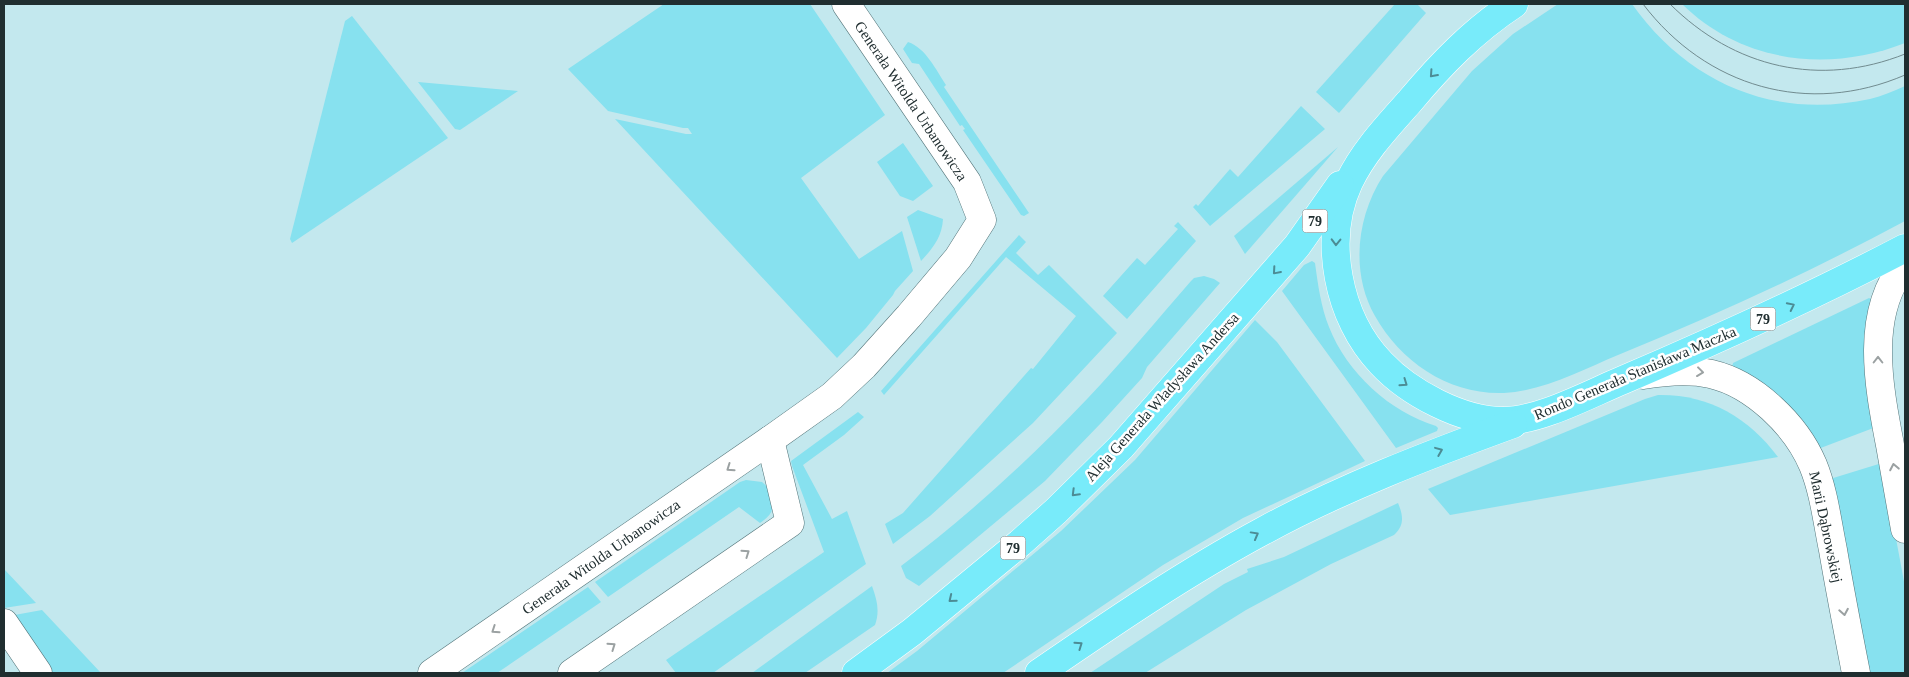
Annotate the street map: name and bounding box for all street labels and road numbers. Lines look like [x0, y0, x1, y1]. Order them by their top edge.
street label: Generała Witolda Urbanowicza [852, 18, 971, 184]
road number: 79 [1302, 210, 1328, 232]
road number: 79 [1750, 308, 1776, 330]
street label: Aleja Generała Władysława Andersa [1082, 309, 1242, 484]
street label: Rondo Generała Stanisława Maczka [1532, 323, 1739, 423]
street label: Marii Dąbrowskiej [1806, 470, 1846, 584]
street label: Generała Witolda Urbanowicza [519, 496, 683, 618]
road number: 79 [1000, 536, 1026, 560]

